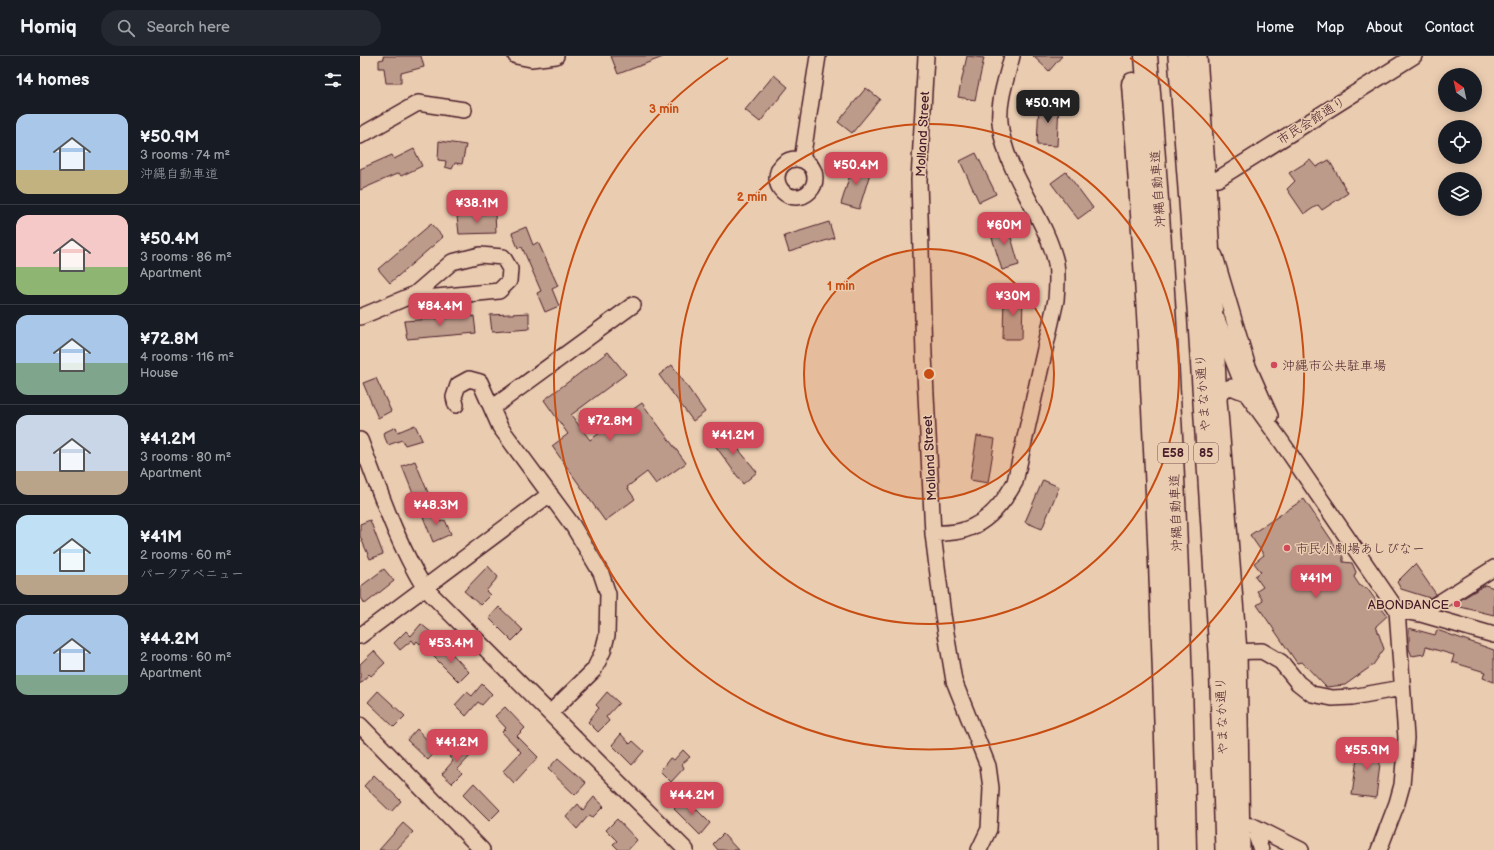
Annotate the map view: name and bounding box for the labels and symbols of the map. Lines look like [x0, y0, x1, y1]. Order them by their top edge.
north arrow [1438, 68, 1482, 112]
pin: ¥50.9M [1015, 90, 1081, 124]
street label: Molland Street [913, 91, 933, 177]
street label: 市民会館通り [1274, 93, 1349, 148]
text: 3 min [649, 102, 679, 117]
street label: 沖縄自動車道 [1147, 149, 1169, 228]
pin: ¥50.4M [823, 152, 889, 186]
pin: ¥38.1M [444, 190, 510, 224]
text: 2 min [737, 190, 767, 205]
pin: ¥60M [980, 212, 1028, 246]
text: 1 min [827, 279, 855, 294]
pin: ¥30M [989, 283, 1037, 317]
pin: ¥84.4M [407, 293, 473, 327]
street label: やまなか通り [1192, 353, 1214, 432]
place label: 沖縄市公共駐車場 [1282, 358, 1386, 374]
marker: 沖縄市公共駐車場 [1269, 360, 1279, 370]
centre of rings [922, 367, 936, 381]
pin: ¥72.8M [577, 408, 643, 442]
street label: Molland Street [920, 415, 940, 501]
pin: ¥41.2M [700, 422, 766, 456]
road number: E58 [1158, 443, 1188, 463]
road number: 85 [1194, 443, 1218, 463]
street label: 沖縄自動車道 [1167, 474, 1185, 552]
pin: ¥48.3M [403, 492, 469, 526]
place label: 市民小劇場あしびなー [1295, 541, 1425, 557]
marker: 市民小劇場あしびなー [1282, 543, 1292, 553]
pin: ¥41M [1292, 565, 1340, 599]
place label: ABONDANCE [1368, 597, 1449, 613]
marker: ABONDANCE [1452, 599, 1462, 609]
pin: ¥53.4M [418, 630, 484, 664]
street label: やまなか通り [1213, 677, 1231, 755]
pin: ¥41.2M [424, 729, 490, 763]
pin: ¥55.9M [1334, 737, 1400, 771]
pin: ¥44.2M [659, 782, 725, 816]

